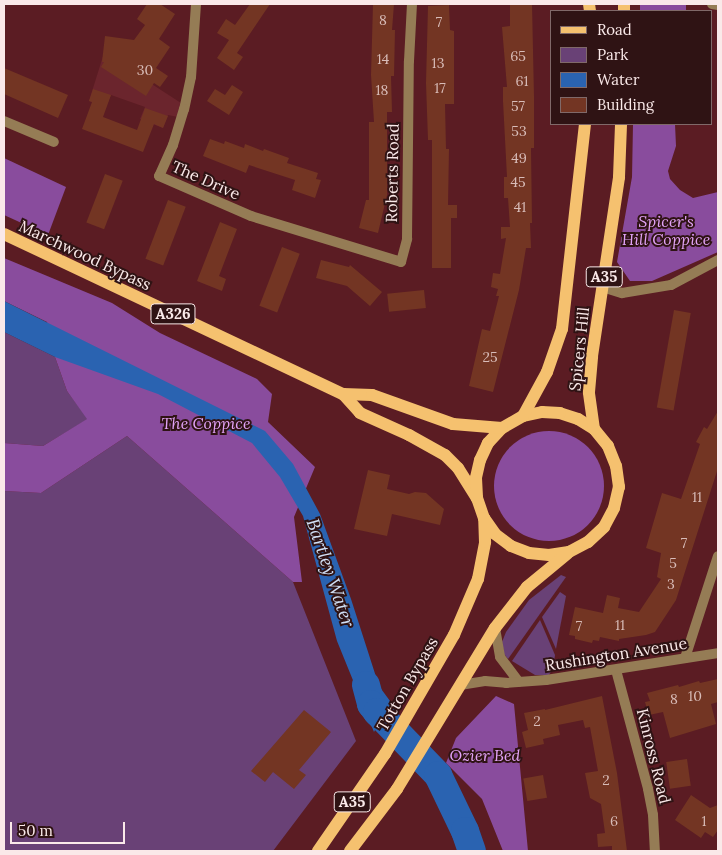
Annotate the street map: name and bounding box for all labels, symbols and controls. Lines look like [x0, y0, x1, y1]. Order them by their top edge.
legend [550, 10, 712, 125]
house number: 8 [379, 12, 387, 28]
house number: 7 [436, 14, 442, 30]
text: Road [597, 20, 632, 39]
text: Park [597, 45, 628, 64]
house number: 65 [510, 48, 526, 64]
house number: 14 [377, 51, 389, 67]
house number: 13 [432, 55, 444, 71]
house number: 30 [137, 62, 153, 78]
text: Water [597, 70, 639, 89]
house number: 61 [515, 73, 529, 89]
house number: 17 [434, 80, 446, 96]
house number: 18 [376, 82, 388, 98]
text: Building [597, 95, 654, 114]
house number: 57 [511, 98, 525, 114]
street label: Roberts Road [382, 123, 402, 223]
house number: 53 [511, 123, 527, 139]
house number: 49 [511, 150, 527, 166]
street label: The Drive [169, 156, 243, 204]
house number: 45 [510, 174, 526, 190]
house number: 41 [514, 199, 526, 215]
park label: Spicer's Hill Coppice [622, 211, 710, 249]
street label: Marchwood Bypass [16, 216, 154, 294]
road number: A35 [585, 264, 623, 290]
road number: A326 [149, 302, 197, 326]
street label: Spicers Hill [565, 306, 593, 392]
house number: 25 [482, 349, 498, 365]
park label: The Coppice [161, 413, 251, 433]
house number: 11 [692, 489, 702, 505]
water label: Bartley Water [301, 516, 359, 630]
house number: 7 [681, 535, 687, 551]
house number: 5 [669, 555, 677, 571]
house number: 3 [667, 576, 675, 592]
house number: 11 [615, 617, 625, 633]
house number: 7 [576, 618, 582, 634]
street label: Rushington Avenue [544, 633, 688, 675]
street label: Totton Bypass [372, 634, 442, 734]
house number: 10 [688, 688, 702, 704]
house number: 8 [670, 691, 678, 707]
street label: Kinross Road [633, 706, 675, 806]
house number: 2 [533, 713, 541, 729]
park label: Ozier Bed [450, 745, 520, 765]
house number: 2 [602, 772, 610, 788]
road number: A35 [333, 790, 371, 814]
scale bar [12, 812, 128, 844]
house number: 6 [610, 813, 618, 829]
house number: 1 [701, 813, 707, 829]
text: 50 m [18, 821, 53, 840]

